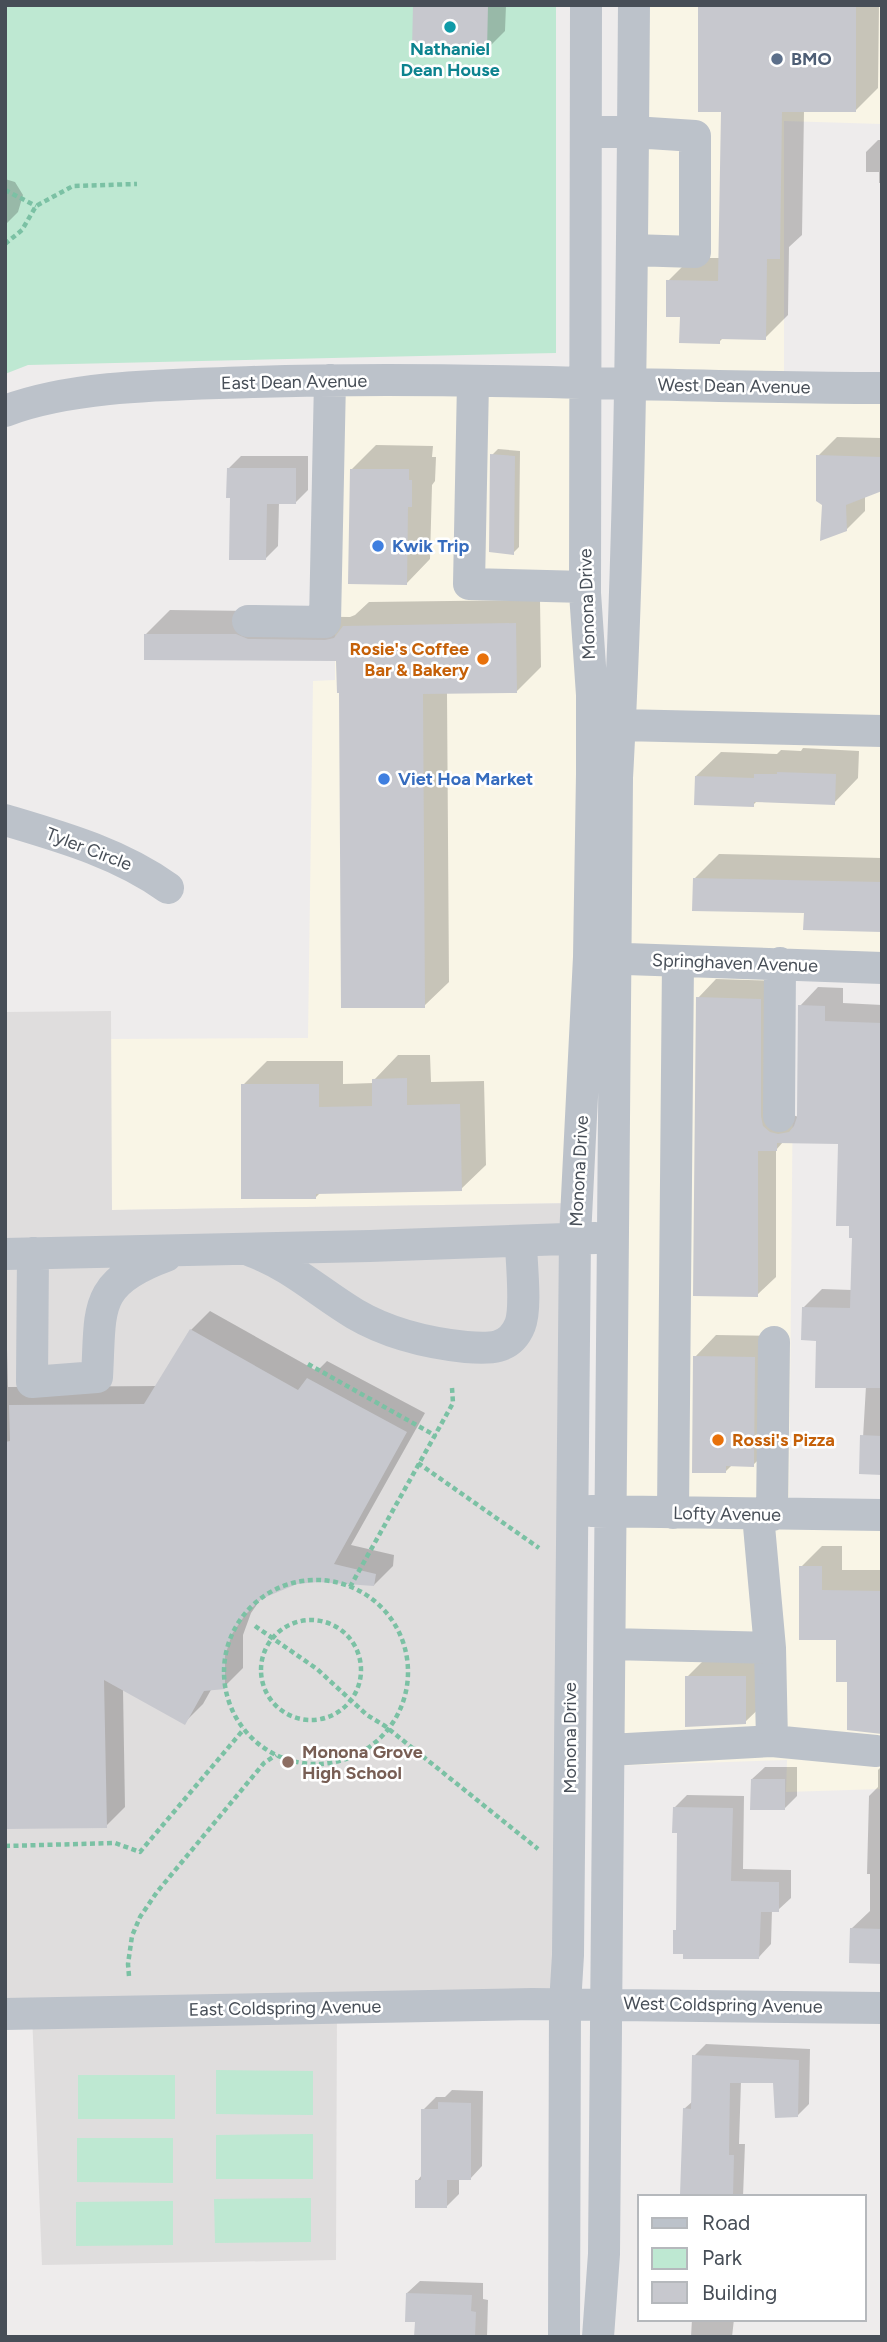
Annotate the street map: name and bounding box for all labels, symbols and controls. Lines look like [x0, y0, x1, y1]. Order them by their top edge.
marker: Nathaniel Dean House [442, 19, 458, 35]
place label: Nathaniel Dean House [400, 38, 500, 81]
place label: BMO [791, 48, 832, 70]
marker: BMO [769, 51, 785, 67]
street label: East Dean Avenue [221, 370, 367, 394]
street label: West Dean Avenue [657, 374, 811, 398]
place label: Kwik Trip [392, 535, 470, 557]
marker: Kwik Trip [370, 538, 386, 554]
street label: Monona Drive [574, 548, 600, 660]
place label: Rosie's Coffee Bar & Bakery [349, 638, 470, 681]
marker: Rosie's Coffee Bar & Bakery [475, 651, 491, 667]
place label: Viet Hoa Market [398, 768, 533, 790]
marker: Viet Hoa Market [376, 771, 392, 787]
street label: Tyler Circle [43, 823, 135, 876]
street label: Springhaven Avenue [652, 949, 818, 977]
street label: Monona Drive [565, 1115, 593, 1227]
place label: Rossi's Pizza [732, 1429, 835, 1451]
marker: Rossi's Pizza [710, 1432, 726, 1448]
street label: Lofty Avenue [673, 1502, 781, 1526]
street label: Monona Drive [559, 1682, 581, 1794]
place label: Monona Grove High School [302, 1741, 423, 1784]
marker: Monona Grove High School [280, 1754, 296, 1770]
street label: West Coldspring Avenue [623, 1992, 823, 2018]
street label: East Coldspring Avenue [189, 1995, 382, 2021]
legend [638, 2195, 866, 2321]
text: Road [702, 2210, 750, 2235]
text: Park [702, 2245, 743, 2270]
text: Building [702, 2280, 777, 2305]

